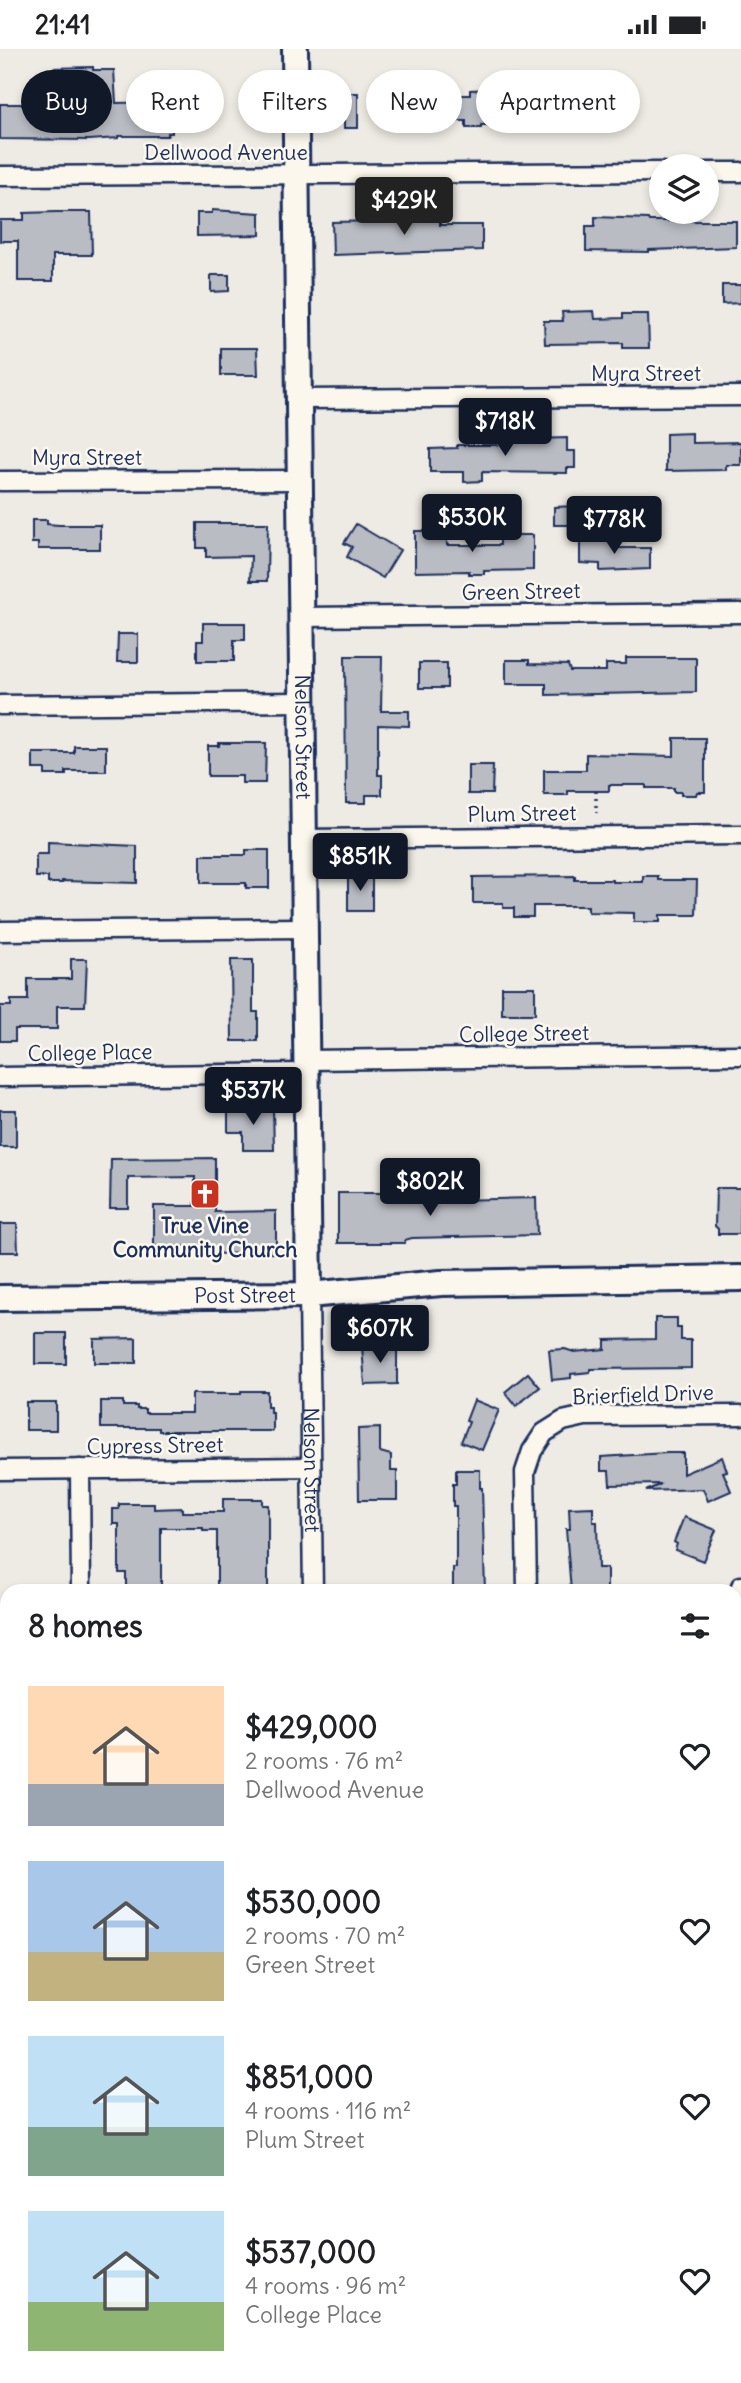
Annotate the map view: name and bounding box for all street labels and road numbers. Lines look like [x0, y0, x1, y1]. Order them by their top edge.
street label: Dellwood Avenue [144, 139, 308, 166]
street label: Myra Street [591, 360, 701, 387]
street label: Myra Street [32, 444, 142, 471]
street label: Green Street [461, 577, 581, 606]
street label: Nelson Street [289, 674, 317, 800]
street label: Plum Street [467, 799, 577, 828]
street label: College Street [459, 1019, 589, 1048]
street label: College Place [27, 1038, 153, 1067]
street label: Post Street [194, 1281, 296, 1309]
street label: Brierfield Drive [572, 1379, 714, 1410]
street label: Nelson Street [298, 1407, 326, 1533]
street label: Cypress Street [86, 1431, 224, 1460]

